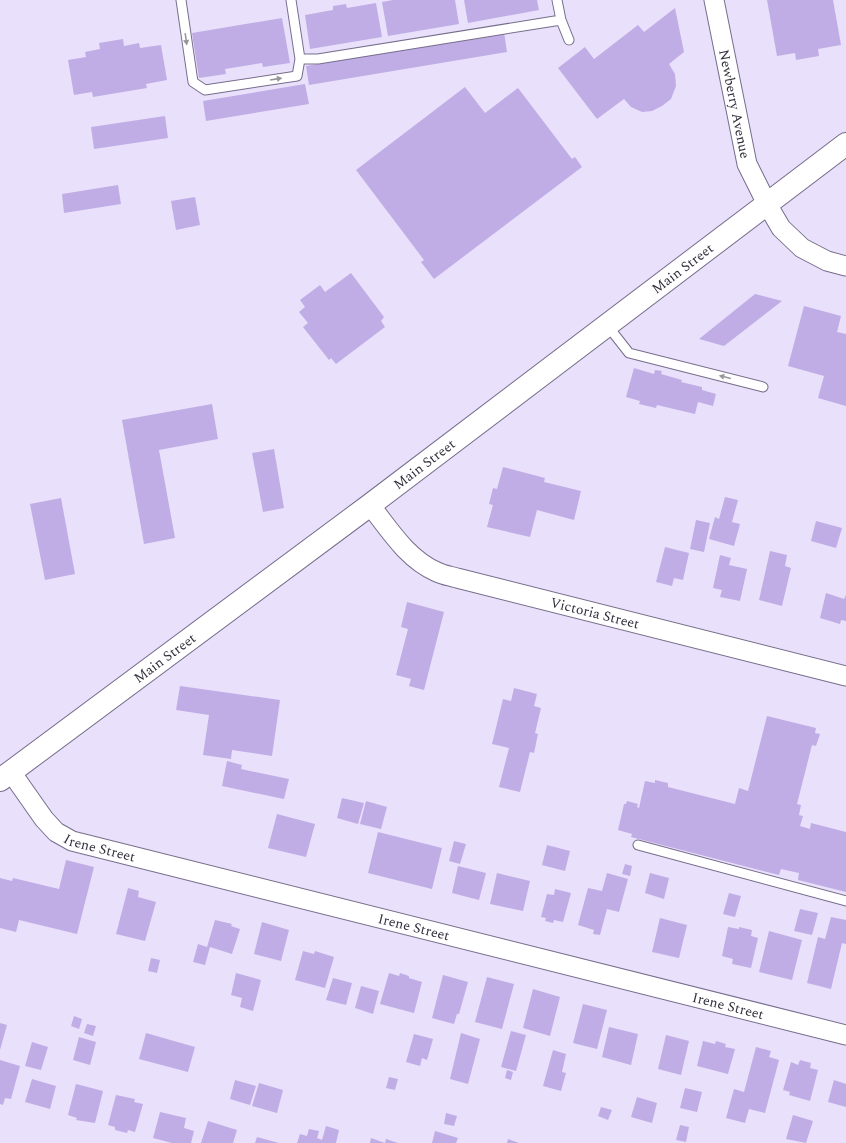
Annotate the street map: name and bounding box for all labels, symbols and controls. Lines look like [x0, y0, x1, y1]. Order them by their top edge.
one-way arrow [183, 33, 189, 45]
street label: Newberry Avenue [714, 48, 756, 161]
one-way arrow [270, 76, 282, 82]
street label: Main Street [647, 238, 718, 299]
one-way arrow [719, 374, 731, 380]
street label: Main Street [389, 433, 460, 494]
street label: Victoria Street [548, 591, 642, 634]
street label: Main Street [129, 627, 200, 688]
street label: Irene Street [60, 828, 138, 867]
street label: Irene Street [376, 908, 452, 946]
street label: Irene Street [690, 986, 766, 1025]

